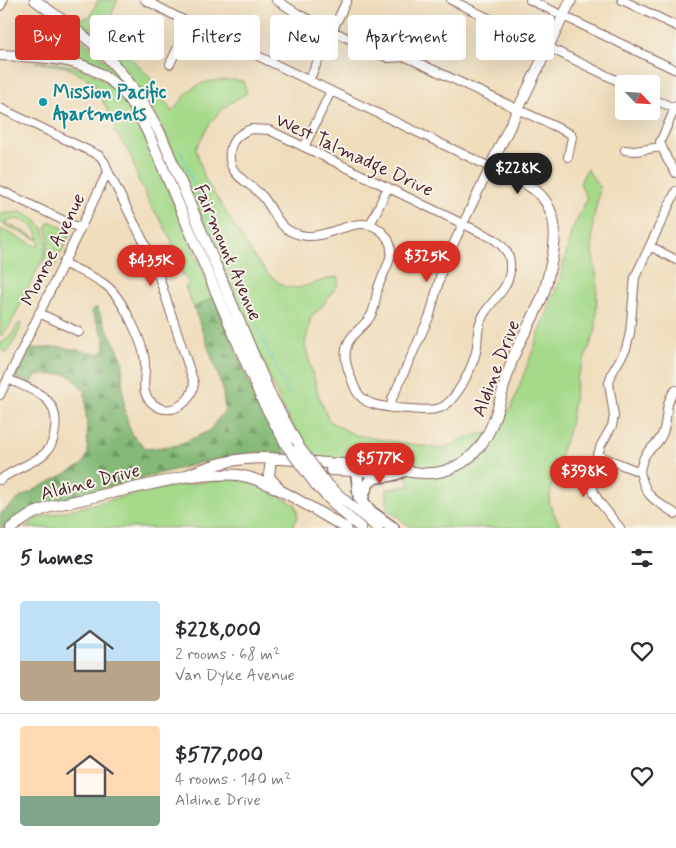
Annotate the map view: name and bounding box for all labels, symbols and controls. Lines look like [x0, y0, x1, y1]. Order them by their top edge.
chip: Buy [15, 15, 80, 60]
chip: Rent [90, 15, 164, 60]
chip: Filters [174, 15, 260, 60]
chip: New [270, 15, 338, 60]
chip: Apartment [348, 15, 466, 60]
chip: House [476, 15, 554, 60]
north arrow [615, 75, 660, 120]
map controls [615, 75, 660, 120]
place label: Mission Pacific Apartments [53, 80, 167, 129]
marker: Mission Pacific Apartments [37, 96, 49, 108]
street label: West Talmadge Drive [270, 108, 437, 206]
pin: $228K [483, 152, 553, 195]
text: $228K [495, 158, 541, 179]
street label: Fairmount Avenue [188, 180, 268, 325]
street label: Monroe Avenue [15, 189, 91, 310]
pin: $325K [392, 240, 462, 283]
pin: $435K [116, 244, 186, 287]
text: $325K [404, 246, 450, 267]
text: $435K [128, 250, 174, 271]
street label: Aldine Drive [466, 316, 526, 421]
pin: $577K [345, 442, 415, 485]
text: $577K [356, 448, 404, 469]
pin: $398K [549, 456, 619, 498]
street label: Aldine Drive [38, 458, 143, 507]
text: $398K [561, 461, 607, 482]
text: 5 homes [20, 544, 93, 572]
icon: filters [628, 544, 656, 572]
text: $228,000 [175, 616, 261, 644]
icon: home [60, 621, 120, 681]
icon: heart [628, 637, 656, 665]
text: 2 rooms · 68 m² [175, 644, 280, 665]
text: Van Dyke Avenue [175, 665, 295, 686]
text: $577,000 [175, 741, 263, 769]
icon: home [60, 746, 120, 806]
icon: heart [628, 762, 656, 790]
text: 4 rooms · 140 m² [175, 769, 291, 790]
text: Aldine Drive [175, 790, 261, 811]

